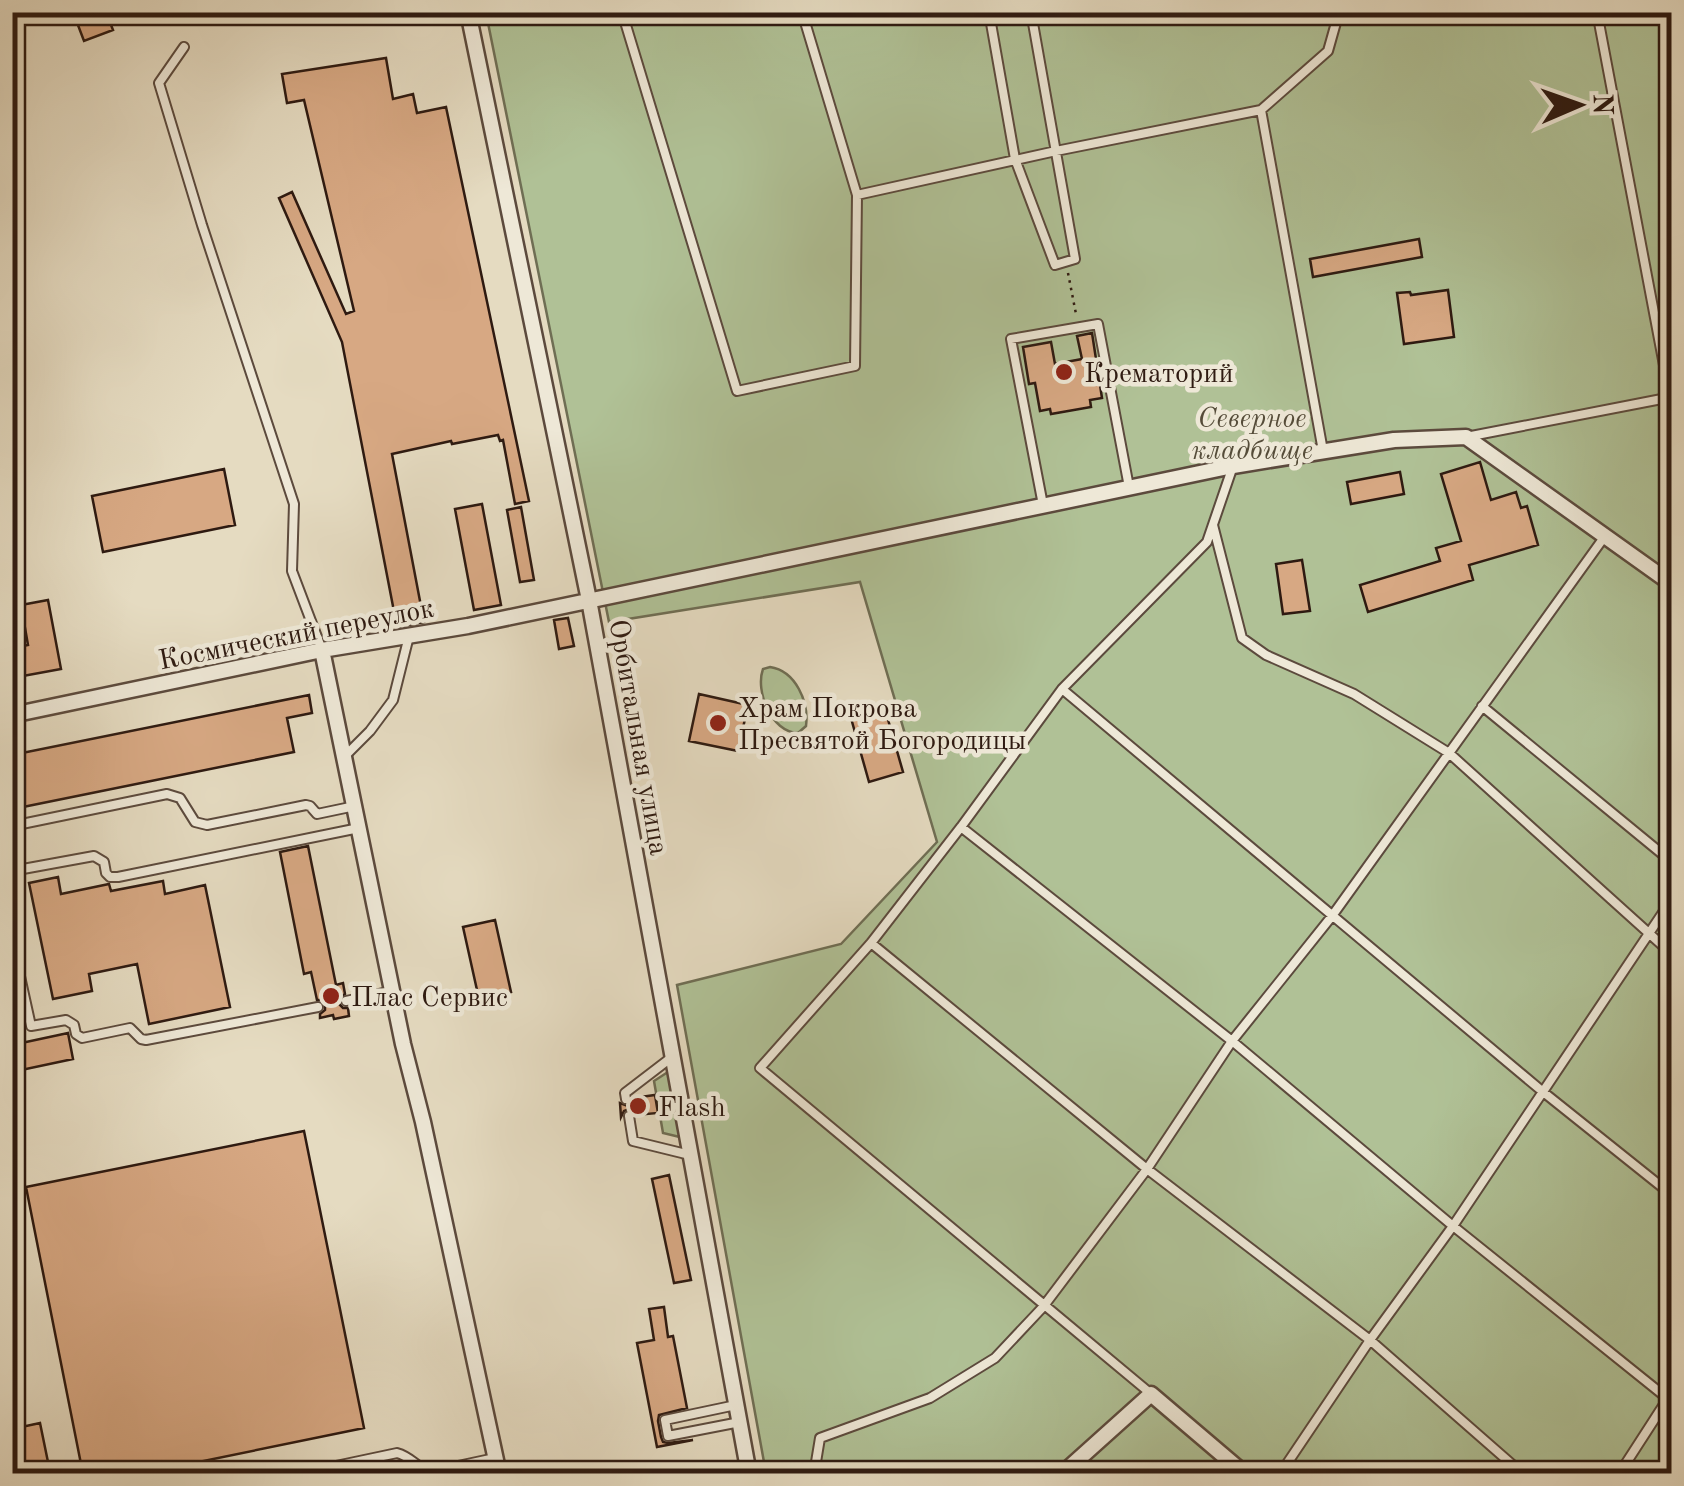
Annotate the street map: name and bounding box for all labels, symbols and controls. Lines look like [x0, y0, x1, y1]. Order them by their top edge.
north arrow [1529, 55, 1629, 155]
text: N [1587, 93, 1615, 116]
marker: Крематорий [1053, 361, 1075, 383]
place label: Крематорий [1084, 361, 1233, 389]
park label: Северное кладбище [1191, 406, 1313, 466]
street label: Космический переулок [157, 596, 437, 676]
street label: Орбитальная улица [603, 617, 672, 858]
place label: Храм Покрова Пресвятой Богородицы [738, 696, 1026, 756]
marker: Храм Покрова Пресвятой Богородицы [707, 712, 729, 734]
marker: Плас Сервис [320, 985, 342, 1007]
place label: Плас Сервис [351, 985, 508, 1013]
marker: Flash [627, 1095, 649, 1117]
place label: Flash [658, 1095, 726, 1123]

